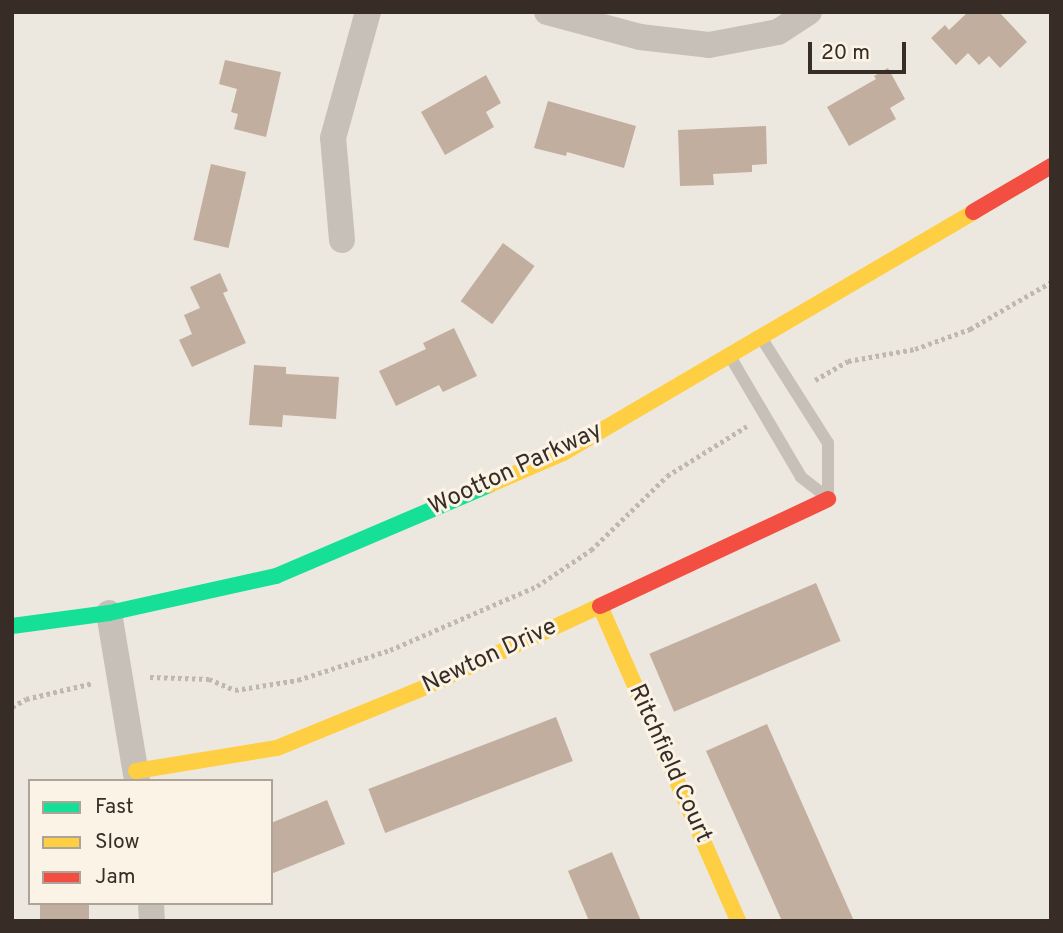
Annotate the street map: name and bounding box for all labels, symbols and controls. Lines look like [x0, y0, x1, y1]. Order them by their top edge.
scale bar [811, 28, 909, 72]
text: 20 m [821, 40, 870, 67]
street label: Wootton Parkway [425, 417, 607, 523]
street label: Newton Drive [418, 613, 562, 701]
street label: Ritchfield Court [621, 680, 717, 848]
legend [28, 779, 273, 905]
text: Fast [95, 794, 134, 821]
text: Slow [95, 829, 140, 856]
text: Jam [95, 864, 136, 891]

